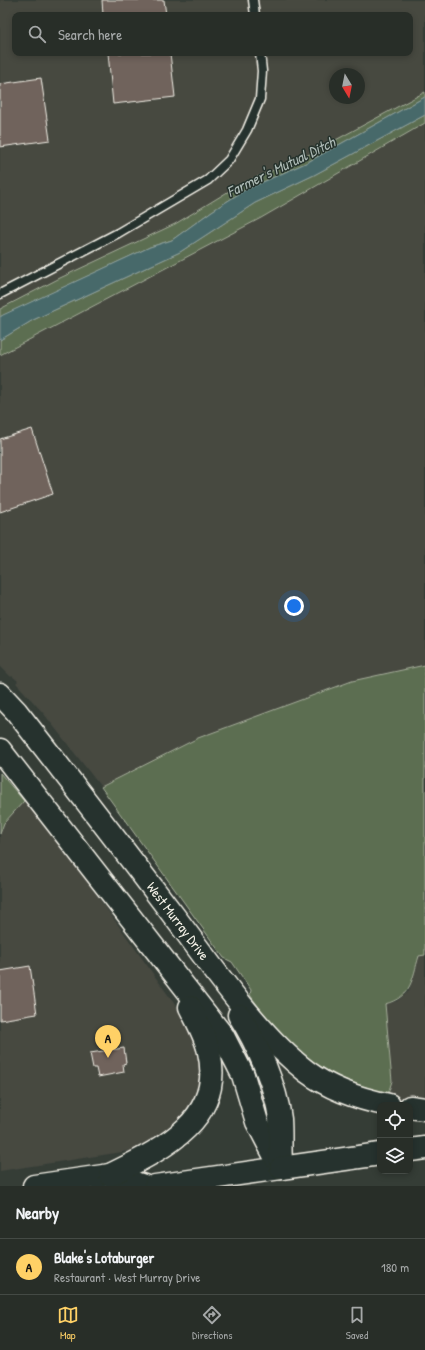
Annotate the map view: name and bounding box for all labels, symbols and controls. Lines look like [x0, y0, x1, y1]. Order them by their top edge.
search box [12, 12, 413, 56]
icon: search [26, 23, 48, 45]
text: Search here [58, 24, 122, 45]
north arrow [329, 68, 365, 104]
water label: Farmer's Mutual Ditch [223, 130, 340, 202]
your location [284, 596, 304, 616]
street label: West Murray Drive [142, 878, 214, 965]
pin: A [95, 1025, 121, 1058]
map controls [377, 1102, 413, 1174]
button: locate [377, 1102, 413, 1138]
button: layers [377, 1138, 413, 1174]
text: Nearby [16, 1201, 59, 1224]
text: Blake's Lotaburger [54, 1247, 154, 1268]
text: A [26, 1258, 32, 1276]
text: 180 m [381, 1258, 409, 1276]
text: Restaurant · West Murray Drive [54, 1268, 201, 1286]
tab: Map [57, 1304, 79, 1342]
tab: Directions [192, 1304, 233, 1342]
tab: Saved [346, 1304, 368, 1342]

